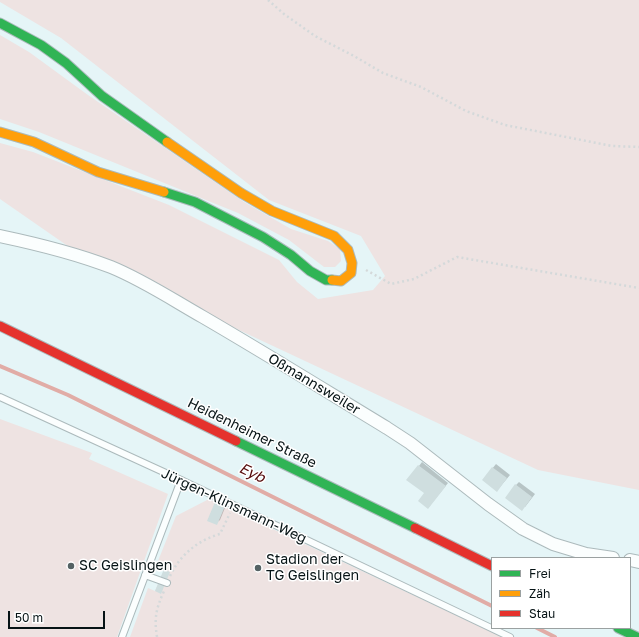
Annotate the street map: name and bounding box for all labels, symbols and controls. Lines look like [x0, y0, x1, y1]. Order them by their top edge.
street label: Oßmannsweiler [265, 350, 363, 418]
street label: Heidenheimer Straße [185, 394, 319, 472]
water label: Eyb [236, 459, 268, 487]
street label: Jürgen-Klinsmann-Weg [159, 465, 309, 547]
place label: Stadion der TG Geislingen [266, 552, 359, 584]
legend [491, 557, 631, 629]
place label: SC Geislingen [79, 558, 172, 574]
marker: SC Geislingen [66, 561, 76, 571]
marker: Stadion der TG Geislingen [253, 563, 263, 573]
text: Frei [529, 566, 551, 581]
text: Zäh [529, 586, 550, 601]
scale bar [10, 603, 107, 629]
text: Stau [529, 606, 555, 621]
text: 50 m [15, 610, 43, 625]

